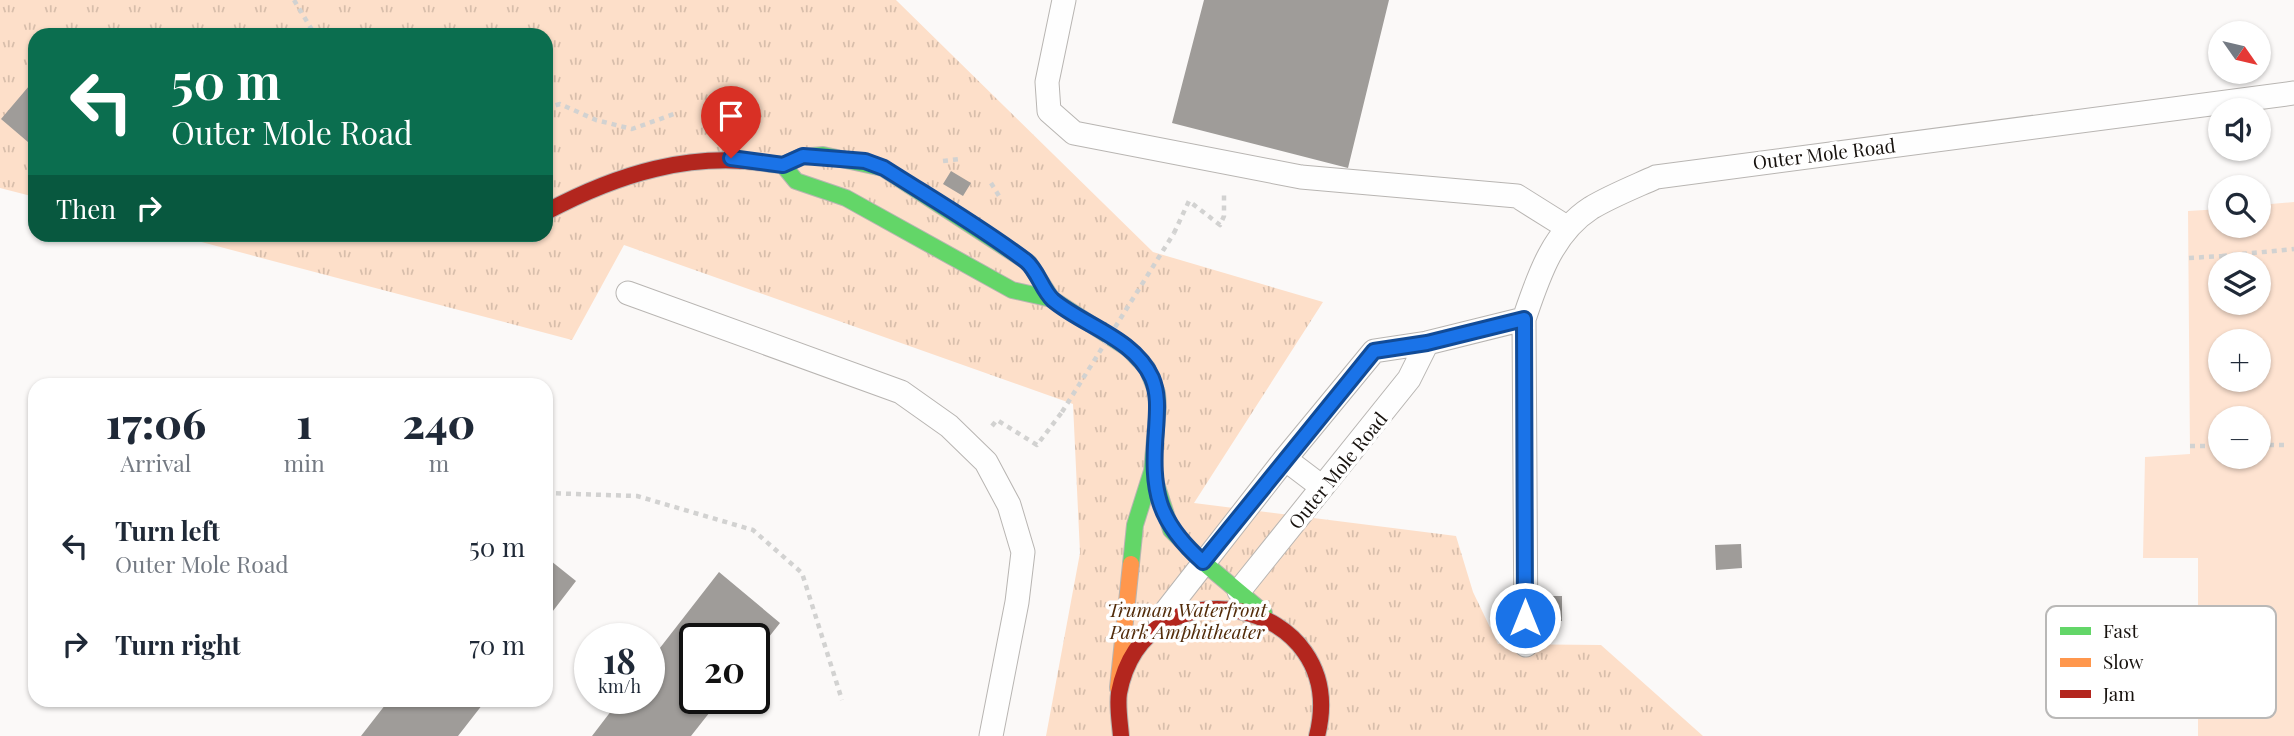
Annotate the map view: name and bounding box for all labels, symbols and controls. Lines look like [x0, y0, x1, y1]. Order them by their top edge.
north arrow [2208, 21, 2272, 84]
map controls [2208, 21, 2271, 469]
text: 50 m [171, 47, 281, 112]
icon: left [56, 56, 147, 147]
pin [701, 86, 761, 158]
icon: arrive [712, 97, 750, 135]
button: sound [2208, 98, 2271, 161]
text: Outer Mole Road [171, 110, 413, 153]
street label: Outer Mole Road [1751, 131, 1897, 175]
button: search [2208, 175, 2271, 238]
icon: right [130, 189, 168, 227]
text: Then [56, 191, 116, 226]
button: layers [2208, 252, 2271, 315]
button: + [2208, 329, 2271, 392]
text: 17:06 [106, 394, 206, 450]
text: 1 [296, 394, 312, 450]
text: 240 [402, 394, 475, 450]
street label: Outer Mole Road [1282, 406, 1392, 534]
button: − [2208, 406, 2271, 469]
text: Arrival [121, 447, 191, 478]
text: min [284, 447, 325, 478]
text: m [429, 447, 449, 478]
text: Turn left [115, 513, 220, 548]
icon: left [56, 527, 94, 565]
text: 50 m [469, 529, 525, 564]
text: Outer Mole Road [115, 548, 289, 579]
position arrow [1488, 581, 1562, 655]
park label: Truman Waterfront Park Amphitheater [1107, 596, 1269, 644]
legend [2046, 606, 2276, 718]
text: Fast [2103, 617, 2139, 643]
speed limit sign: 20 [679, 623, 770, 714]
icon: right [56, 625, 94, 663]
text: Turn right [115, 627, 241, 662]
text: 70 m [469, 627, 525, 662]
text: 18 [603, 636, 636, 683]
text: Slow [2103, 648, 2144, 674]
text: km/h [598, 674, 641, 698]
text: Jam [2102, 680, 2135, 706]

